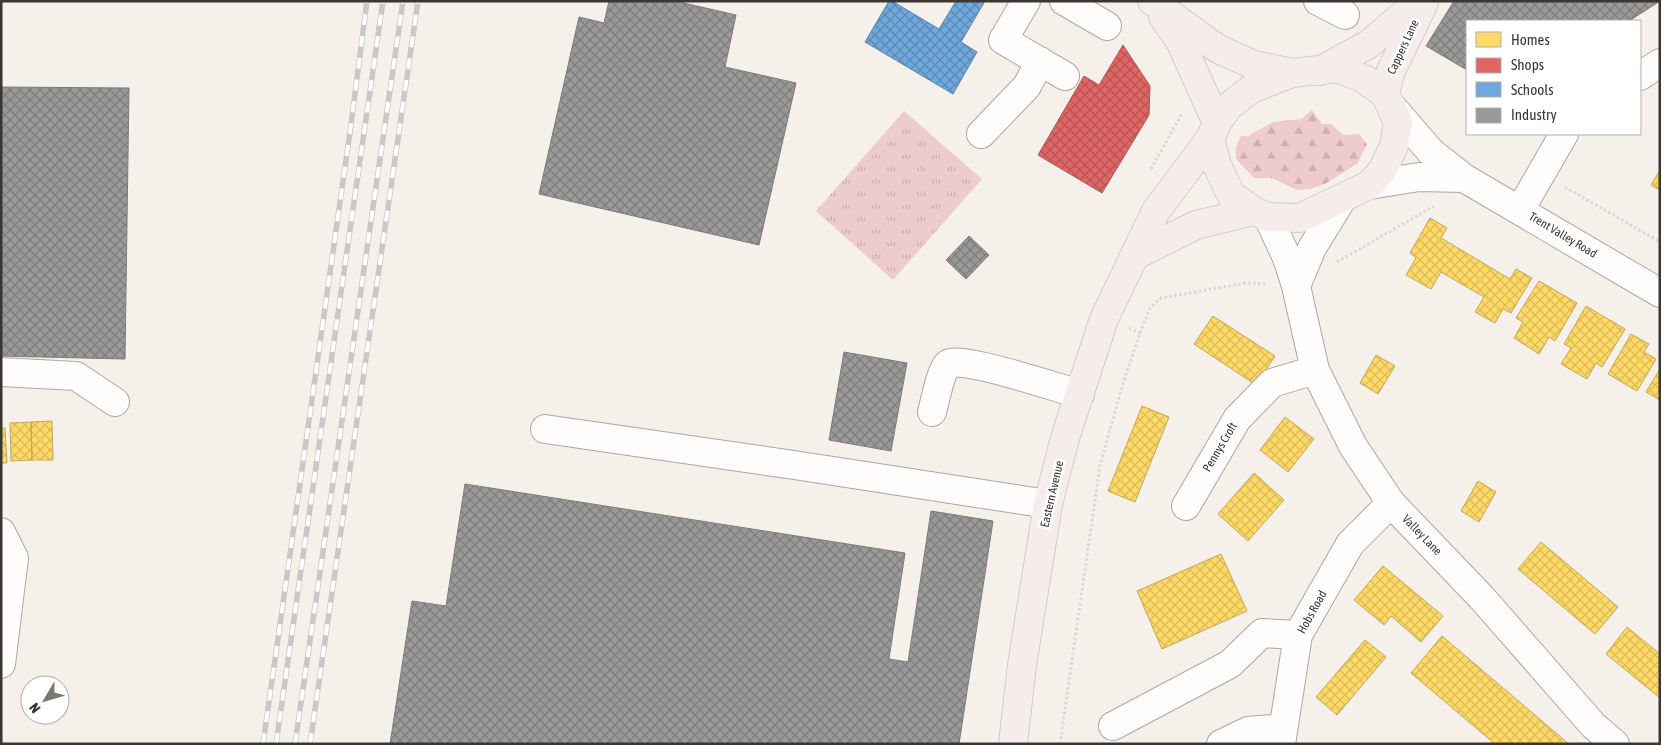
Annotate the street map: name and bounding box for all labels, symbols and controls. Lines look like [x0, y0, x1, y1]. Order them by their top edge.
street label: Cappers Lane [1384, 17, 1422, 77]
legend [1466, 20, 1641, 135]
text: Homes [1511, 31, 1550, 48]
text: Shops [1511, 56, 1544, 73]
text: Schools [1511, 81, 1554, 98]
text: Industry [1511, 106, 1557, 123]
street label: Trent Valley Road [1527, 209, 1599, 261]
street label: Pennys Croft [1200, 419, 1240, 474]
street label: Eastern Avenue [1038, 459, 1066, 529]
street label: Valley Lane [1399, 512, 1445, 558]
street label: Hobs Road [1294, 588, 1330, 636]
north arrow [20, 675, 70, 725]
text: N [26, 700, 44, 716]

